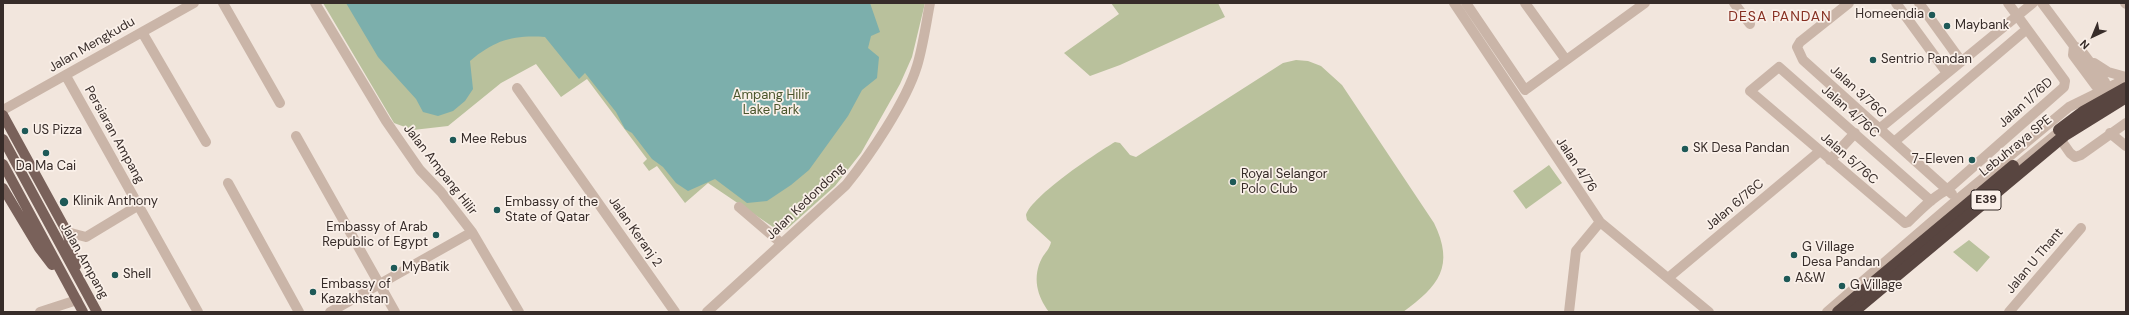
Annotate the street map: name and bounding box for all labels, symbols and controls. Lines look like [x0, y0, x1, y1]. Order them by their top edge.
place label: Homeendia [1855, 7, 1924, 23]
district label: DESA PANDAN [1728, 9, 1832, 25]
marker: Homeendia [1927, 10, 1937, 20]
street label: Jalan Mengkudu [46, 14, 138, 76]
north arrow [2073, 16, 2113, 56]
place label: Maybank [1955, 18, 2009, 34]
marker: Maybank [1942, 21, 1952, 31]
text: N [2077, 37, 2092, 52]
place label: Sentrio Pandan [1881, 52, 1972, 68]
marker: Sentrio Pandan [1868, 55, 1878, 65]
street label: Jalan 3/76C [1826, 63, 1890, 121]
street label: Jalan 1/76D [1996, 75, 2056, 131]
street label: Jalan 4/76C [1818, 83, 1882, 141]
street label: Persiaran Ampang [81, 84, 147, 186]
park label: Ampang Hilir Lake Park [733, 88, 809, 119]
street label: Lebuhraya SPE [1977, 112, 2055, 180]
street label: Jalan Ampang Hilir [400, 122, 480, 218]
place label: US Pizza [33, 123, 82, 139]
marker: US Pizza [20, 126, 30, 136]
street label: Jalan 5/76C [1817, 130, 1881, 188]
place label: Mee Rebus [461, 132, 527, 148]
marker: Mee Rebus [448, 135, 458, 145]
street label: Jalan 4/76 [1552, 135, 1600, 195]
place label: SK Desa Pandan [1693, 141, 1789, 157]
marker: SK Desa Pandan [1680, 144, 1690, 154]
marker: Da Ma Cai [41, 148, 51, 158]
place label: 7-Eleven [1912, 152, 1964, 168]
marker: 7-Eleven [1967, 155, 1977, 165]
place label: Da Ma Cai [16, 159, 76, 175]
street label: Jalan Kedondong [764, 161, 848, 243]
place label: Royal Selangor Polo Club [1241, 167, 1328, 198]
street label: Jalan 6/76C [1703, 176, 1767, 234]
marker: Royal Selangor Polo Club [1228, 177, 1238, 187]
road number: E39 [1971, 190, 2001, 210]
place label: Klinik Anthony [73, 194, 158, 210]
street label: Jalan Keranj 2 [605, 194, 665, 270]
place label: Embassy of the State of Qatar [505, 195, 598, 226]
marker: Klinik Anthony [58, 196, 70, 208]
marker: Embassy of the State of Qatar [492, 205, 502, 215]
street label: Jalan Ampang [57, 220, 111, 302]
place label: Embassy of Arab Republic of Egypt [322, 220, 428, 251]
street label: Jalan U Thant [2003, 225, 2067, 297]
marker: Embassy of Arab Republic of Egypt [431, 230, 441, 240]
place label: G Village Desa Pandan [1802, 240, 1880, 271]
marker: G Village Desa Pandan [1789, 250, 1799, 260]
place label: MyBatik [402, 260, 450, 276]
marker: MyBatik [389, 263, 399, 273]
place label: Shell [123, 267, 151, 283]
marker: Shell [110, 270, 120, 280]
place label: A&W [1795, 271, 1825, 287]
marker: A&W [1782, 274, 1792, 284]
place label: Embassy of Kazakhstan [321, 277, 391, 308]
place label: G Village [1850, 278, 1902, 294]
marker: G Village [1837, 281, 1847, 291]
marker: Embassy of Kazakhstan [308, 287, 318, 297]

